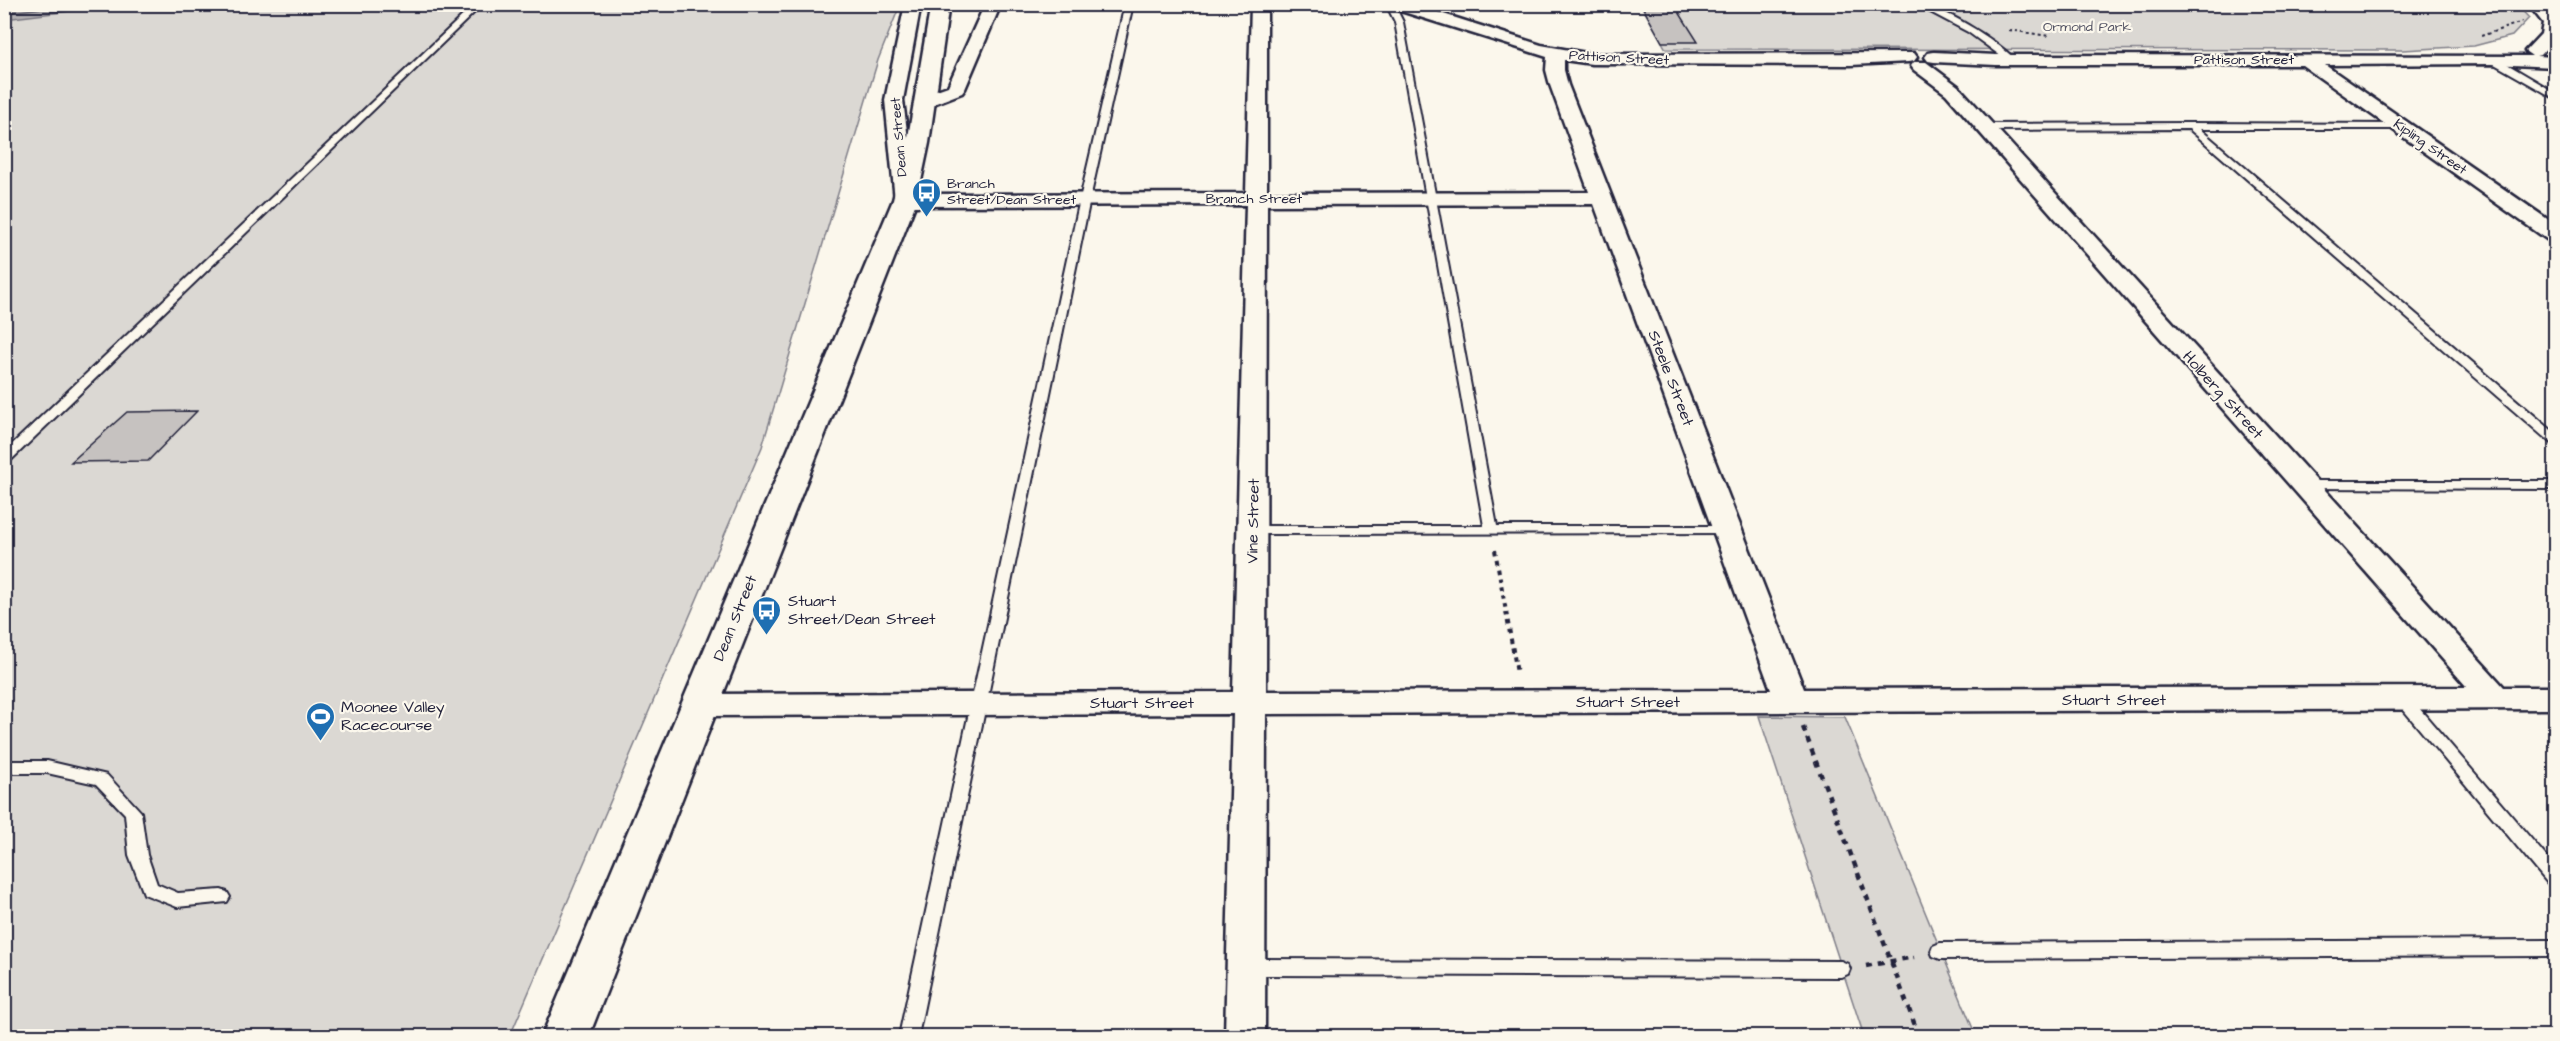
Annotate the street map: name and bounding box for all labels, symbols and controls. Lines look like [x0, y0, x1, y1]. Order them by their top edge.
park label: Ormond Park [2043, 17, 2131, 37]
street label: Pattison Street [1568, 45, 1670, 71]
street label: Pattison Street [2194, 50, 2294, 70]
street label: Dean Street [886, 96, 912, 178]
street label: Kipling Street [2389, 114, 2471, 180]
place label: Branch Street/Dean Street [947, 174, 1076, 210]
bus stop icon: Branch Street/Dean Street [910, 176, 942, 218]
street label: Branch Street [1206, 189, 1303, 209]
street label: Steele Street [1643, 327, 1700, 430]
street label: Holberg Street [2177, 346, 2269, 445]
street label: Vine Street [1241, 478, 1265, 564]
street label: Dean Street [708, 571, 762, 664]
place label: Stuart Street/Dean Street [788, 590, 936, 630]
bus stop icon: Stuart Street/Dean Street [751, 594, 783, 636]
street label: Stuart Street [2062, 689, 2167, 711]
street label: Stuart Street [1576, 691, 1681, 713]
street label: Stuart Street [1090, 692, 1195, 714]
place label: Moonee Valley Racecourse [341, 696, 445, 736]
sports icon: Moonee Valley Racecourse [304, 700, 336, 742]

